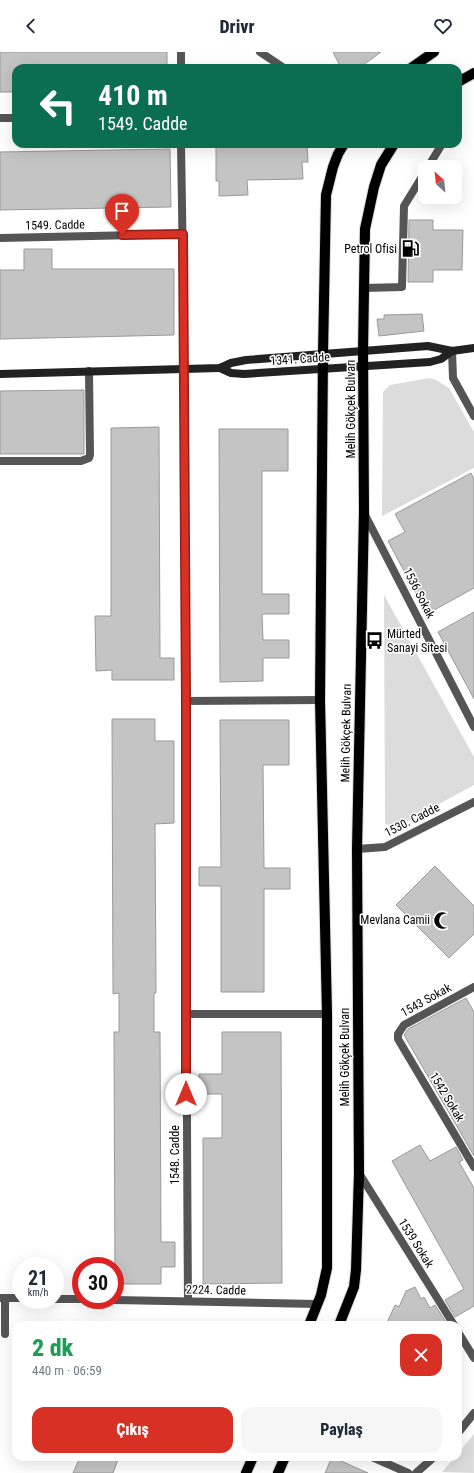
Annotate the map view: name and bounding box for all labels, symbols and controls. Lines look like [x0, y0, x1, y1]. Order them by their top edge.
icon: back [20, 15, 42, 37]
icon: heart [432, 15, 454, 37]
text: Drivr [219, 16, 255, 37]
text: 410 m [98, 79, 168, 112]
icon: left [32, 80, 84, 132]
text: 1549. Cadde [98, 113, 188, 134]
north arrow [418, 160, 462, 204]
map controls [418, 160, 462, 204]
pin [105, 194, 139, 235]
icon: arrive [111, 200, 133, 222]
street label: 1549. Cadde [25, 217, 85, 233]
fuel station icon: Petrol Ofisi [400, 239, 420, 259]
place label: Petrol Ofisi [344, 242, 397, 256]
street label: 1341. Cadde [270, 350, 331, 368]
street label: Melih Gökçek Bulvarı [344, 360, 358, 458]
street label: 1536 Sokak [400, 565, 438, 621]
place label: Mürted Sanayi Sitesi [387, 627, 447, 655]
bus stop icon: Mürted Sanayi Sitesi [364, 631, 384, 651]
street label: Melih Gökçek Bulvarı [338, 683, 354, 783]
street label: 1530. Cadde [382, 800, 442, 840]
mosque icon: Mevlana Camii [433, 910, 453, 930]
place label: Mevlana Camii [360, 913, 430, 927]
street label: 1543 Sokak [398, 980, 454, 1020]
street label: Melih Gökçek Bulvarı [338, 1008, 352, 1106]
street label: 1542 Sokak [427, 1070, 468, 1125]
position arrow [165, 1073, 207, 1115]
street label: 1548. Cadde [168, 1125, 182, 1185]
street label: 1539 Sokak [395, 1216, 437, 1271]
speed limit sign: 30 [72, 1257, 124, 1309]
text: 21 [28, 1266, 48, 1290]
street label: 2224. Cadde [186, 1282, 246, 1298]
text: km/h [28, 1287, 48, 1298]
text: 2 dk [32, 1334, 73, 1362]
button: close [400, 1334, 442, 1376]
text: 440 m · 06:59 [32, 1363, 102, 1378]
button: Çıkış [32, 1407, 233, 1453]
button: Paylaş [241, 1407, 442, 1453]

